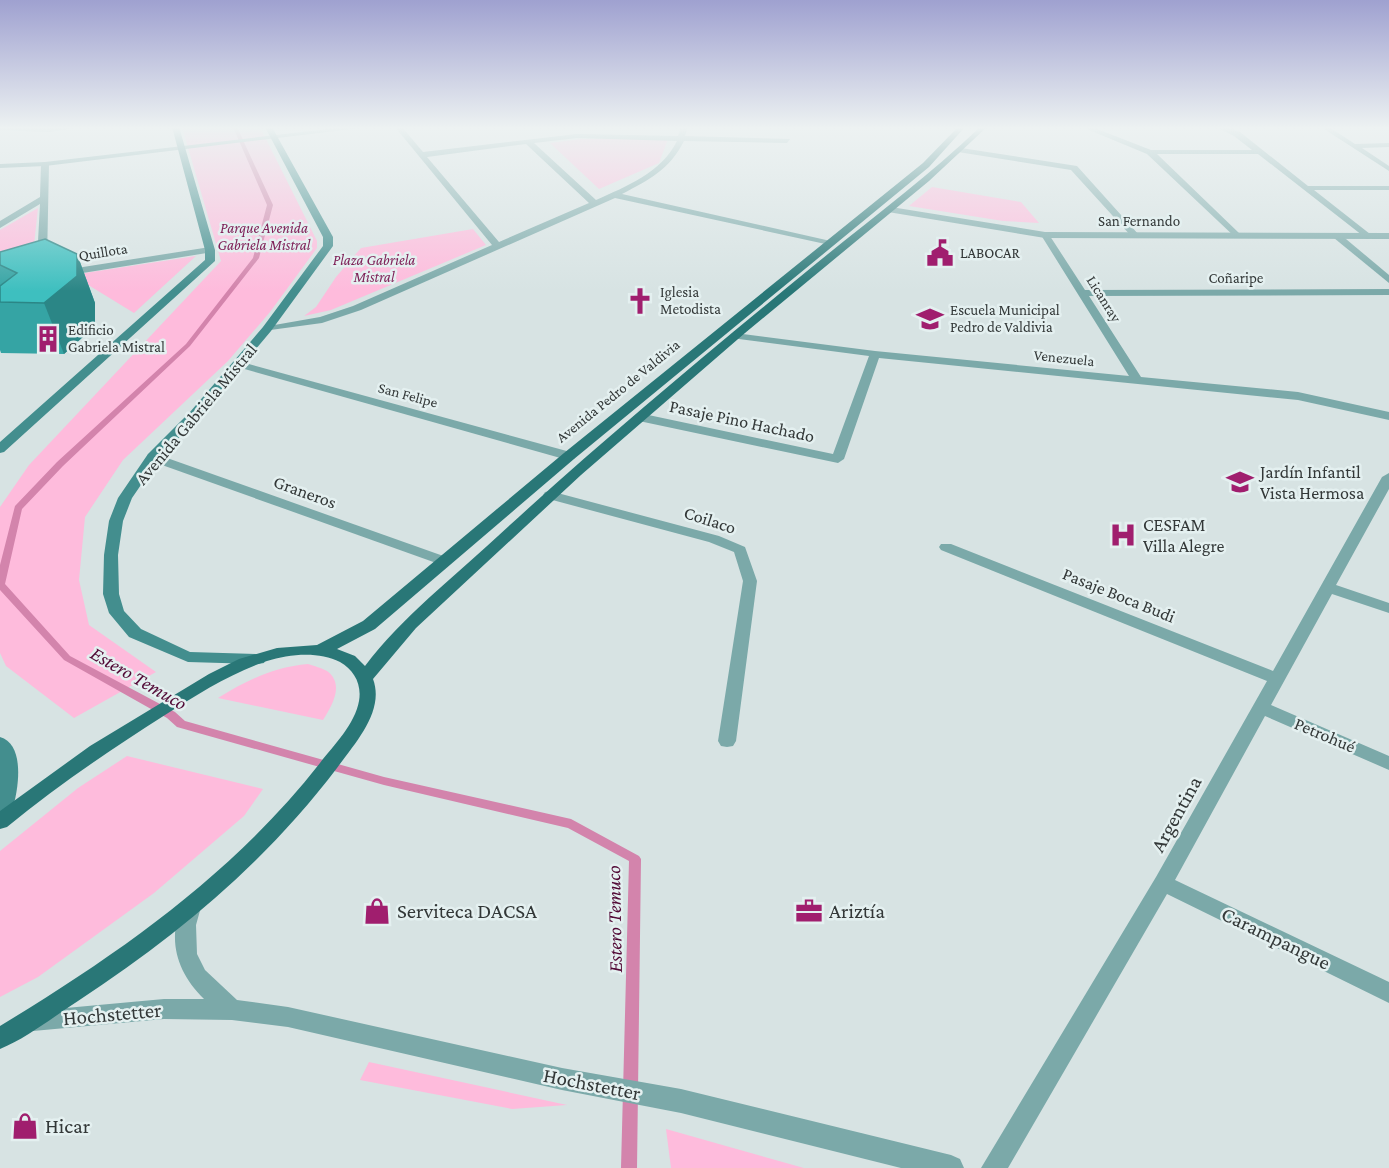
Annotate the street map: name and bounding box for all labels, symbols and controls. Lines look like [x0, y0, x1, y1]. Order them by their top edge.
street label: San Fernando [1098, 213, 1180, 229]
park label: Parque Avenida Gabriela Mistral [218, 220, 311, 253]
public building icon: LABOCAR [925, 238, 955, 268]
street label: Quillota [78, 240, 129, 264]
place label: LABOCAR [960, 245, 1020, 261]
park label: Plaza Gabriela Mistral [333, 252, 415, 285]
street label: Coñaripe [1209, 270, 1264, 287]
street label: Licanray [1083, 273, 1124, 326]
place label: Iglesia Metodista [660, 284, 721, 317]
church icon: Iglesia Metodista [625, 286, 655, 316]
place label: Escuela Municipal Pedro de Valdivia [950, 302, 1060, 335]
school or university icon: Escuela Municipal Pedro de Valdivia [915, 304, 945, 334]
place label: Edificio Gabriela Mistral [68, 322, 165, 355]
building icon: Edificio Gabriela Mistral [33, 324, 63, 354]
street label: Avenida Pedro de Valdivia [553, 336, 683, 446]
street label: Avenida Gabriela Mistral [131, 339, 261, 488]
street label: Venezuela [1033, 347, 1095, 369]
street label: San Felipe [376, 379, 440, 412]
street label: Pasaje Pino Hachado [667, 396, 816, 447]
place label: Jardín Infantil Vista Hermosa [1258, 462, 1364, 503]
school or university icon: Jardín Infantil Vista Hermosa [1225, 467, 1255, 497]
street label: Graneros [271, 471, 339, 513]
street label: Coilaco [681, 502, 739, 538]
place label: CESFAM Villa Alegre [1143, 515, 1224, 556]
hospital icon: CESFAM Villa Alegre [1108, 520, 1138, 550]
street label: Pasaje Boca Budi [1059, 563, 1178, 628]
water label: Estero Temuco [87, 642, 191, 714]
street label: Petrohué [1291, 713, 1359, 757]
street label: Argentina [1145, 772, 1207, 856]
water label: Estero Temuco [602, 865, 626, 973]
shop icon: Serviteca DACSA [362, 896, 392, 926]
office icon: Ariztía [794, 896, 824, 926]
place label: Serviteca DACSA [397, 899, 537, 923]
place label: Ariztía [829, 899, 885, 923]
street label: Carampangue [1218, 901, 1334, 975]
street label: Hochstetter [62, 998, 163, 1030]
street label: Hochstetter [541, 1063, 643, 1105]
shop icon: Hicar [10, 1111, 40, 1141]
place label: Hicar [45, 1114, 91, 1138]

